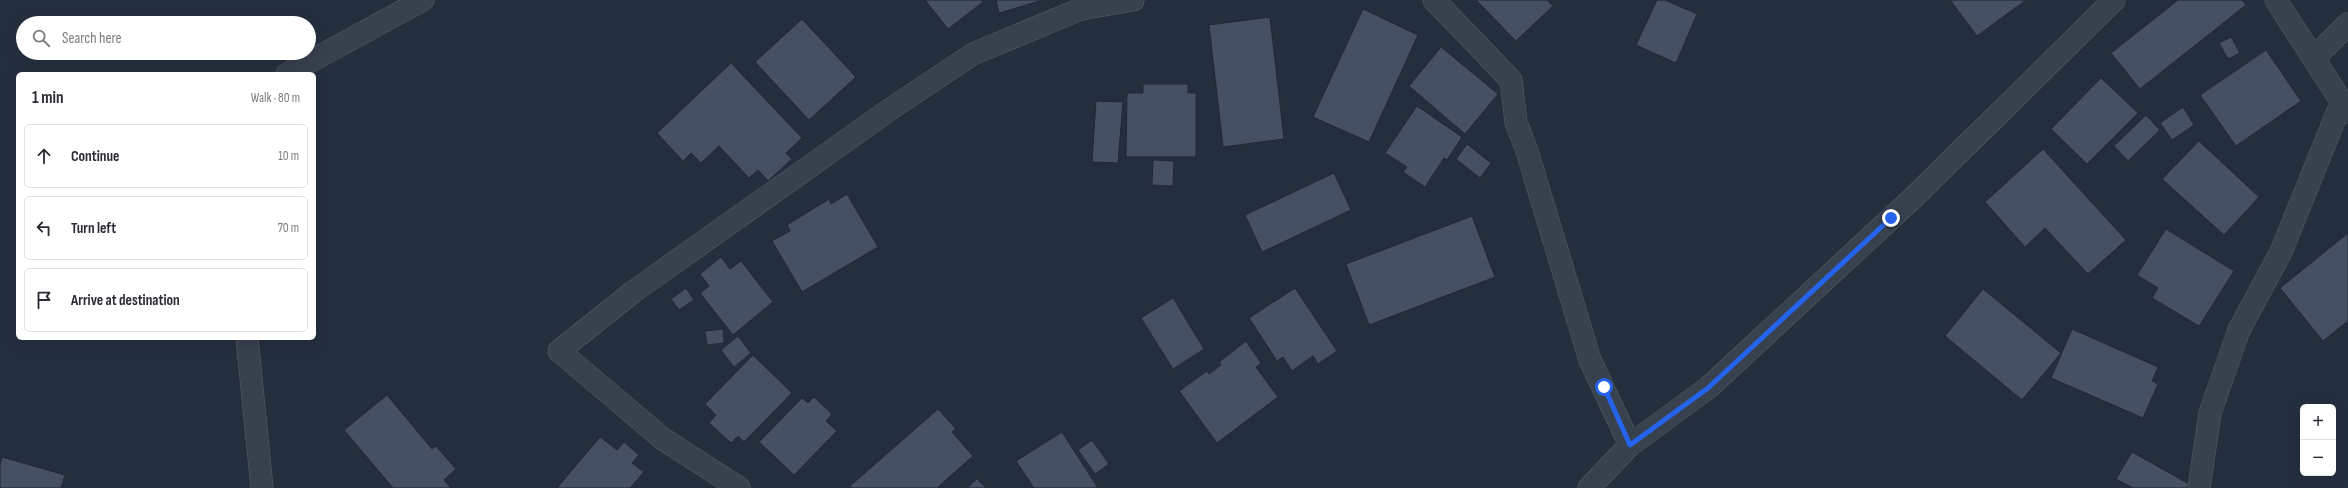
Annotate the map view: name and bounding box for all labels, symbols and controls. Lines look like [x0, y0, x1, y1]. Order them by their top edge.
search box [16, 16, 316, 60]
icon: search [30, 27, 52, 49]
text: Search here [62, 29, 122, 48]
text: 1 min [32, 88, 64, 108]
text: Walk · 80 m [251, 90, 300, 106]
icon: ahead [33, 145, 55, 167]
text: Continue [71, 147, 120, 166]
text: 10 m [278, 148, 299, 164]
route end [1882, 209, 1900, 227]
icon: left [33, 217, 55, 239]
text: Turn left [71, 219, 116, 238]
text: 70 m [278, 220, 299, 236]
icon: arrive [33, 289, 55, 311]
text: Arrive at destination [71, 291, 180, 310]
route start [1595, 378, 1613, 396]
map controls [2300, 404, 2336, 476]
button: + [2300, 404, 2336, 440]
button: − [2300, 440, 2336, 476]

